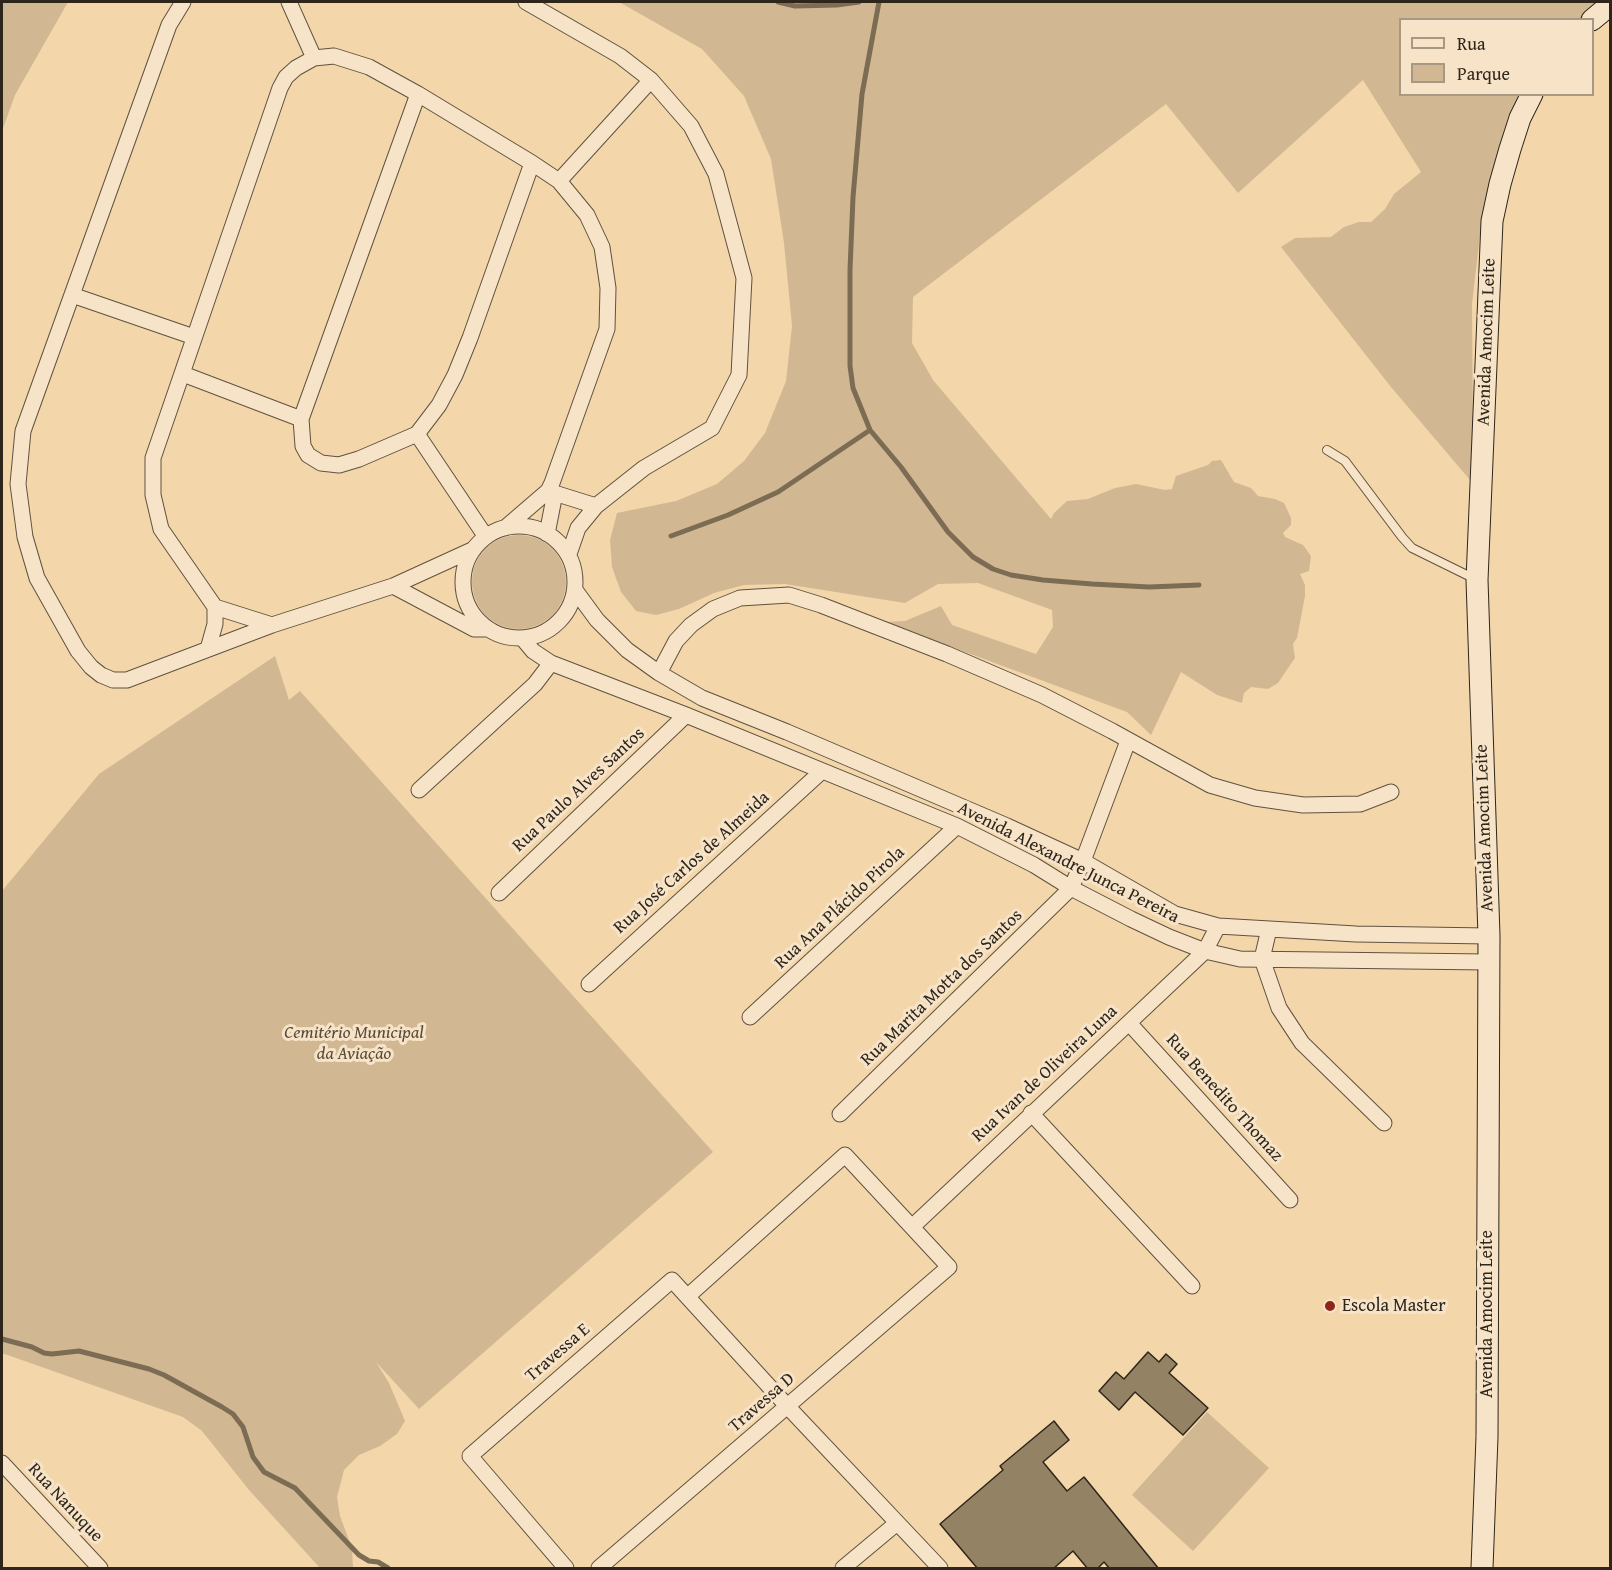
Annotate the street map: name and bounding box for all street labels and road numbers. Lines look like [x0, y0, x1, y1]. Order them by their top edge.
street label: Avenida Amocim Leite [1473, 258, 1501, 426]
street label: Rua Paulo Alves Santos [508, 723, 650, 857]
street label: Avenida Amocim Leite [1471, 744, 1499, 912]
street label: Rua José Carlos de Almeida [610, 787, 774, 939]
street label: Avenida Alexandre Junca Pereira [954, 798, 1182, 928]
street label: Rua Ana Plácido Pirola [771, 842, 909, 974]
street label: Rua Marita Motta dos Santos [857, 905, 1027, 1071]
street label: Rua Ivan de Oliveira Luna [968, 1001, 1122, 1147]
street label: Rua Benedito Thomaz [1161, 1030, 1287, 1166]
street label: Avenida Amocim Leite [1476, 1230, 1498, 1398]
street label: Travessa E [521, 1319, 595, 1387]
street label: Travessa D [725, 1369, 799, 1437]
street label: Rua Nanuque [23, 1459, 107, 1547]

